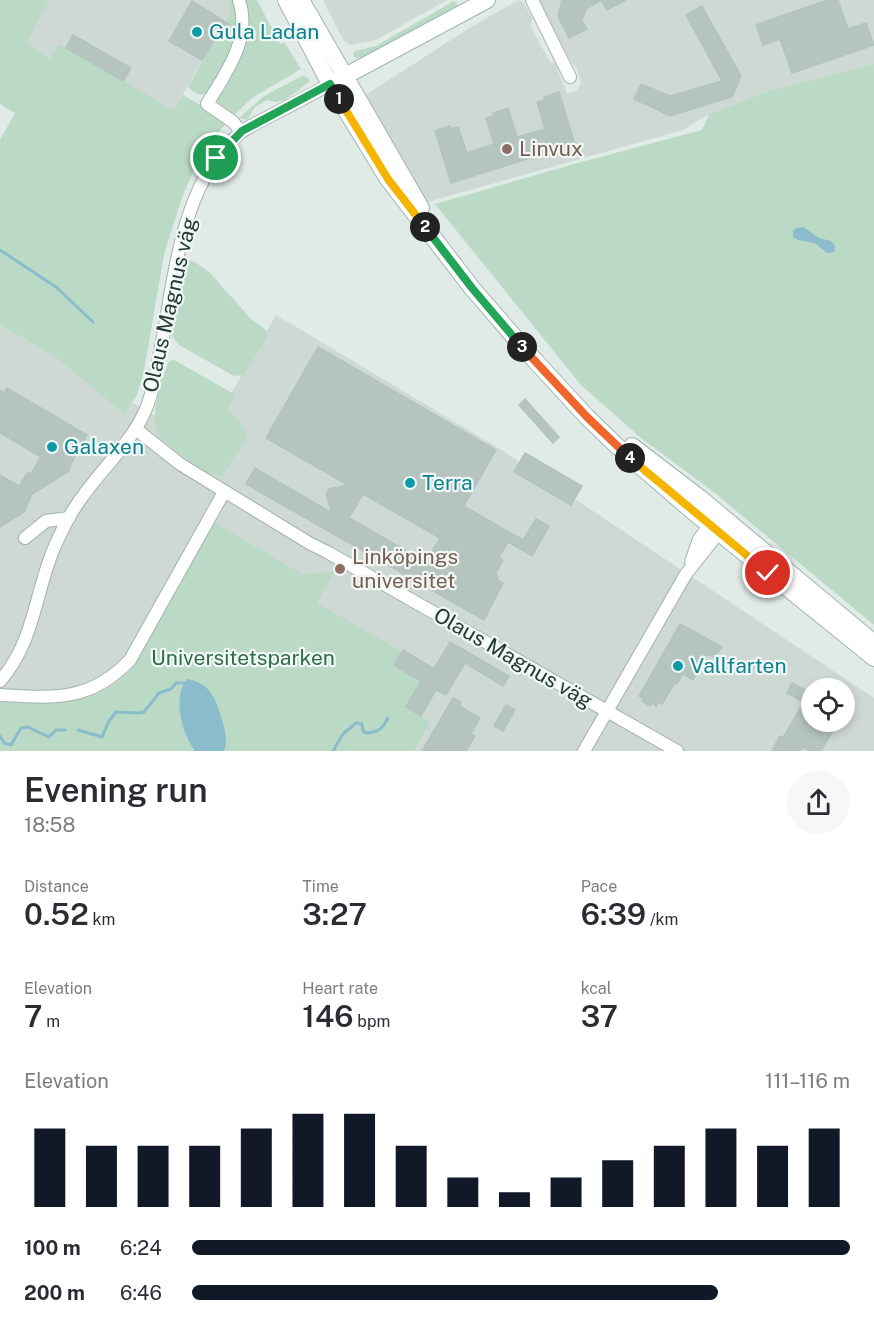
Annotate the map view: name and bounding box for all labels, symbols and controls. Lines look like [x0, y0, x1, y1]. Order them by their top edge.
place label: Gula Ladan [209, 19, 319, 44]
marker: Gula Ladan [190, 25, 204, 39]
pin: 1 [324, 84, 354, 114]
text: 1 [336, 89, 342, 108]
pin [190, 132, 241, 183]
place label: Linvux [519, 136, 583, 161]
icon: arrive [199, 141, 232, 174]
marker: Linvux [500, 142, 514, 156]
pin: 2 [410, 212, 440, 242]
street label: Olaus Magnus väg [137, 215, 202, 395]
text: 2 [420, 217, 430, 236]
pin: 3 [507, 332, 537, 362]
text: 3 [517, 337, 527, 356]
place label: Galaxen [64, 434, 144, 459]
marker: Galaxen [45, 440, 59, 454]
pin: 4 [615, 443, 645, 473]
text: 4 [625, 448, 635, 467]
place label: Terra [422, 470, 473, 495]
marker: Terra [403, 476, 417, 490]
place label: Linköpings universitet [352, 544, 458, 593]
pin [742, 547, 793, 598]
icon: check [751, 556, 784, 589]
marker: Linköpings universitet [333, 562, 347, 576]
street label: Olaus Magnus väg [429, 602, 597, 713]
park label: Universitetsparken [151, 645, 335, 670]
place label: Vallfarten [690, 653, 787, 678]
marker: Vallfarten [671, 659, 685, 673]
map controls [801, 678, 855, 732]
button: locate [801, 678, 855, 732]
text: Evening run [24, 771, 207, 809]
button: share [787, 771, 850, 834]
text: 18:58 [24, 813, 75, 837]
text: Distance [24, 877, 89, 896]
text: Time [302, 877, 339, 896]
text: Pace [581, 877, 617, 896]
text: 0.52 [24, 896, 89, 932]
text: 3:27 [302, 896, 367, 932]
text: 6:39 [581, 896, 646, 932]
text: km [89, 910, 115, 929]
text: /km [646, 910, 678, 929]
text: Elevation [24, 979, 92, 998]
text: Heart rate [302, 979, 378, 998]
text: kcal [581, 979, 612, 998]
text: 7 [24, 998, 42, 1034]
text: 146 [302, 998, 353, 1034]
text: 37 [581, 998, 618, 1034]
text: m [42, 1012, 60, 1031]
text: bpm [353, 1012, 390, 1031]
text: Elevation [24, 1069, 109, 1093]
text: 111–116 m [765, 1069, 850, 1093]
text: 100 m [24, 1236, 81, 1260]
text: 6:24 [120, 1236, 162, 1260]
text: 200 m [24, 1281, 85, 1305]
text: 6:46 [120, 1281, 162, 1305]

